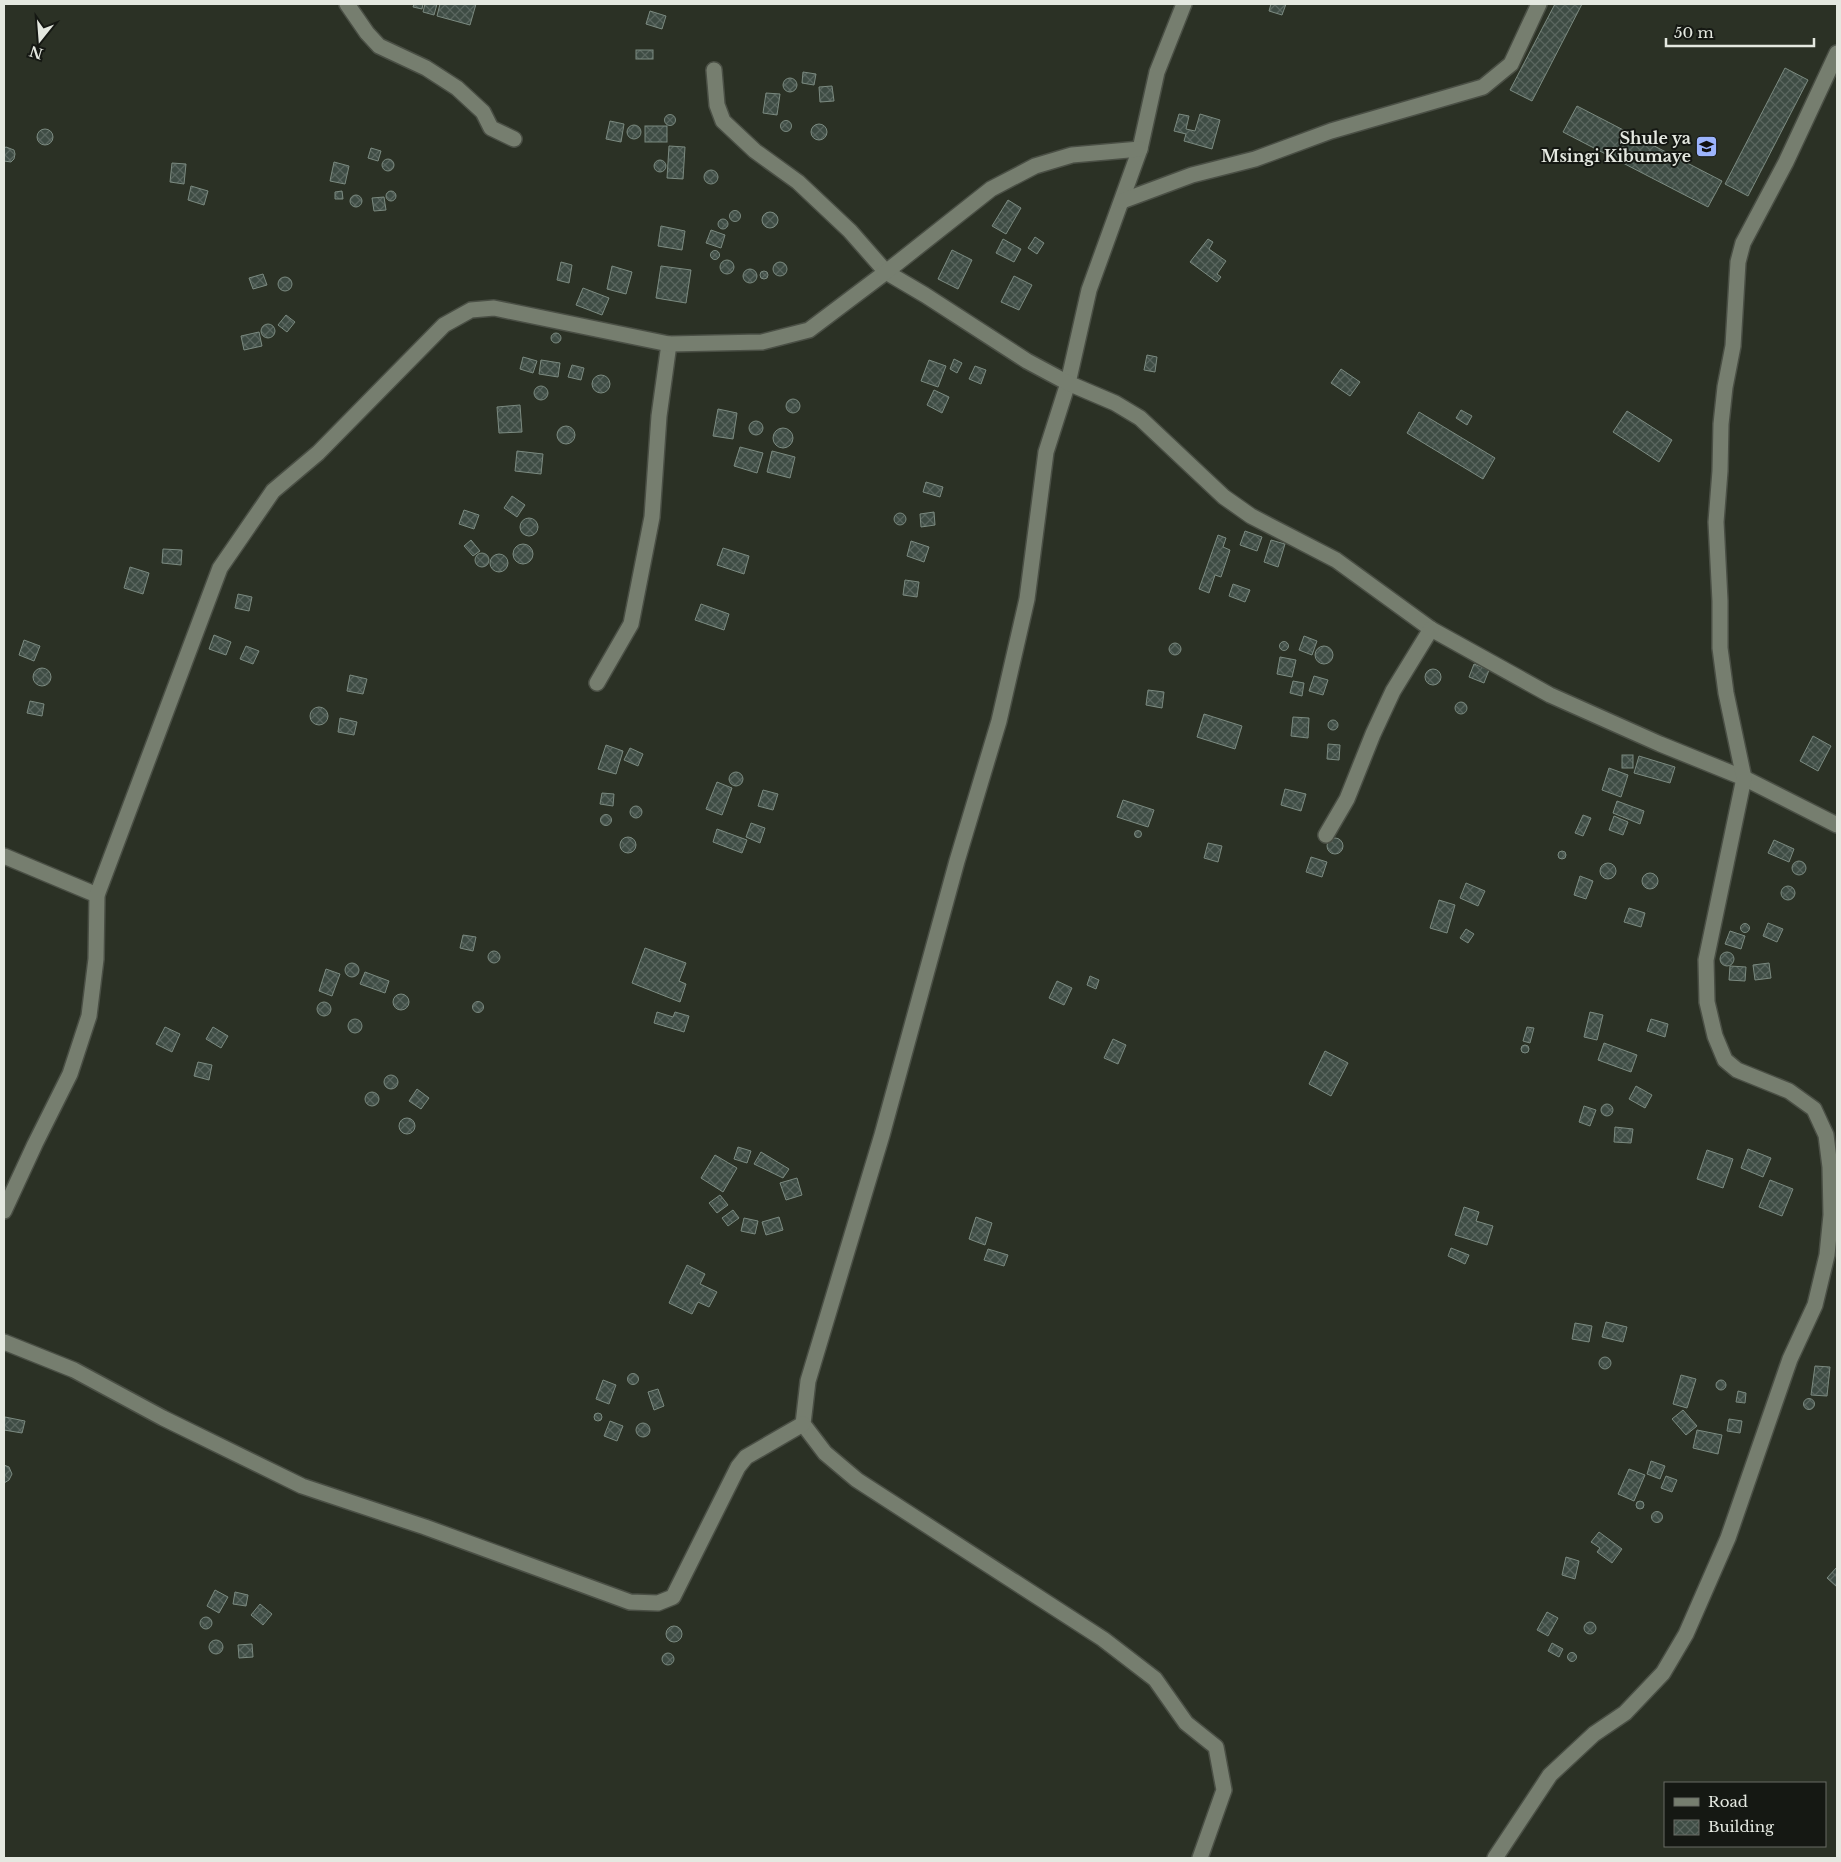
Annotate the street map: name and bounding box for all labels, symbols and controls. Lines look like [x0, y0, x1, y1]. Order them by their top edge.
north arrow [15, 15, 65, 65]
scale bar [1666, 15, 1814, 47]
text: 50 m [1674, 23, 1714, 42]
text: N [27, 42, 45, 63]
place label: Shule ya Msingi Kibumaye [1541, 128, 1691, 166]
school or university icon: Shule ya Msingi Kibumaye [1695, 135, 1719, 159]
legend [1664, 1782, 1826, 1847]
text: Road [1708, 1792, 1748, 1811]
text: Building [1708, 1817, 1775, 1836]

